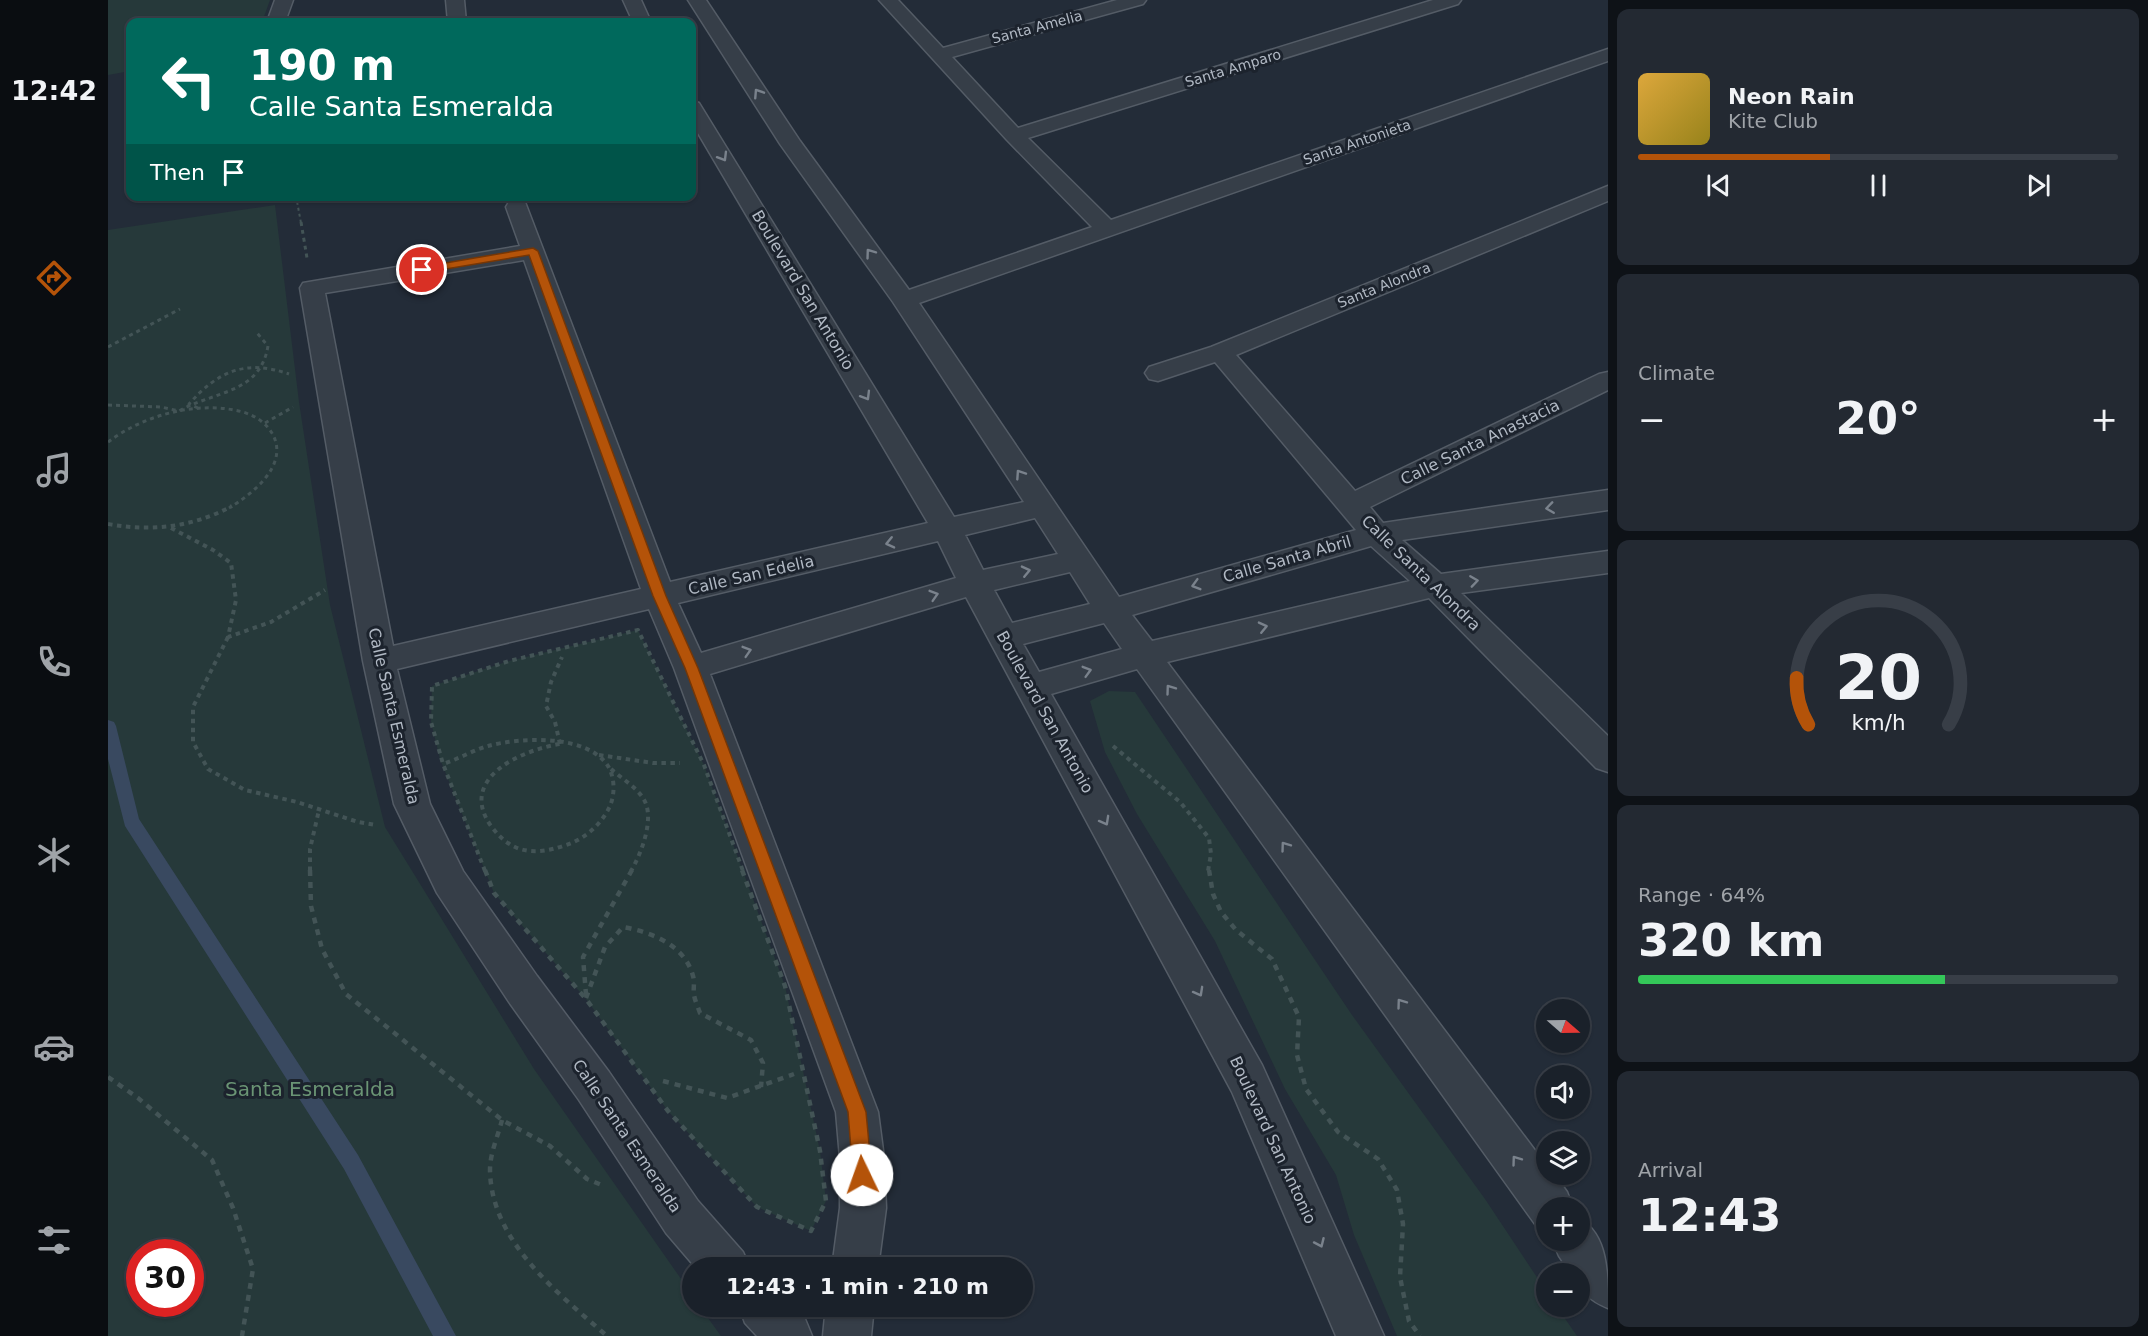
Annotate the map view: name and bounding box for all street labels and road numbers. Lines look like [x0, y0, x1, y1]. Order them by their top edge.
street label: Santa Amelia [990, 7, 1084, 47]
street label: Santa Amparo [1183, 46, 1283, 90]
street label: Santa Antonieta [1301, 116, 1413, 168]
street label: Boulevard San Antonio [748, 207, 858, 373]
street label: Santa Alondra [1335, 259, 1433, 311]
street label: Calle Santa Anastacia [1397, 395, 1563, 489]
street label: Calle Santa Alondra [1358, 511, 1484, 635]
street label: Calle Santa Abril [1221, 532, 1353, 586]
street label: Calle San Edelia [686, 551, 816, 599]
street label: Calle Santa Esmeralda [364, 626, 424, 806]
street label: Boulevard San Antonio [992, 627, 1098, 797]
street label: Boulevard San Antonio [1226, 1053, 1320, 1227]
street label: Calle Santa Esmeralda [569, 1056, 685, 1216]

